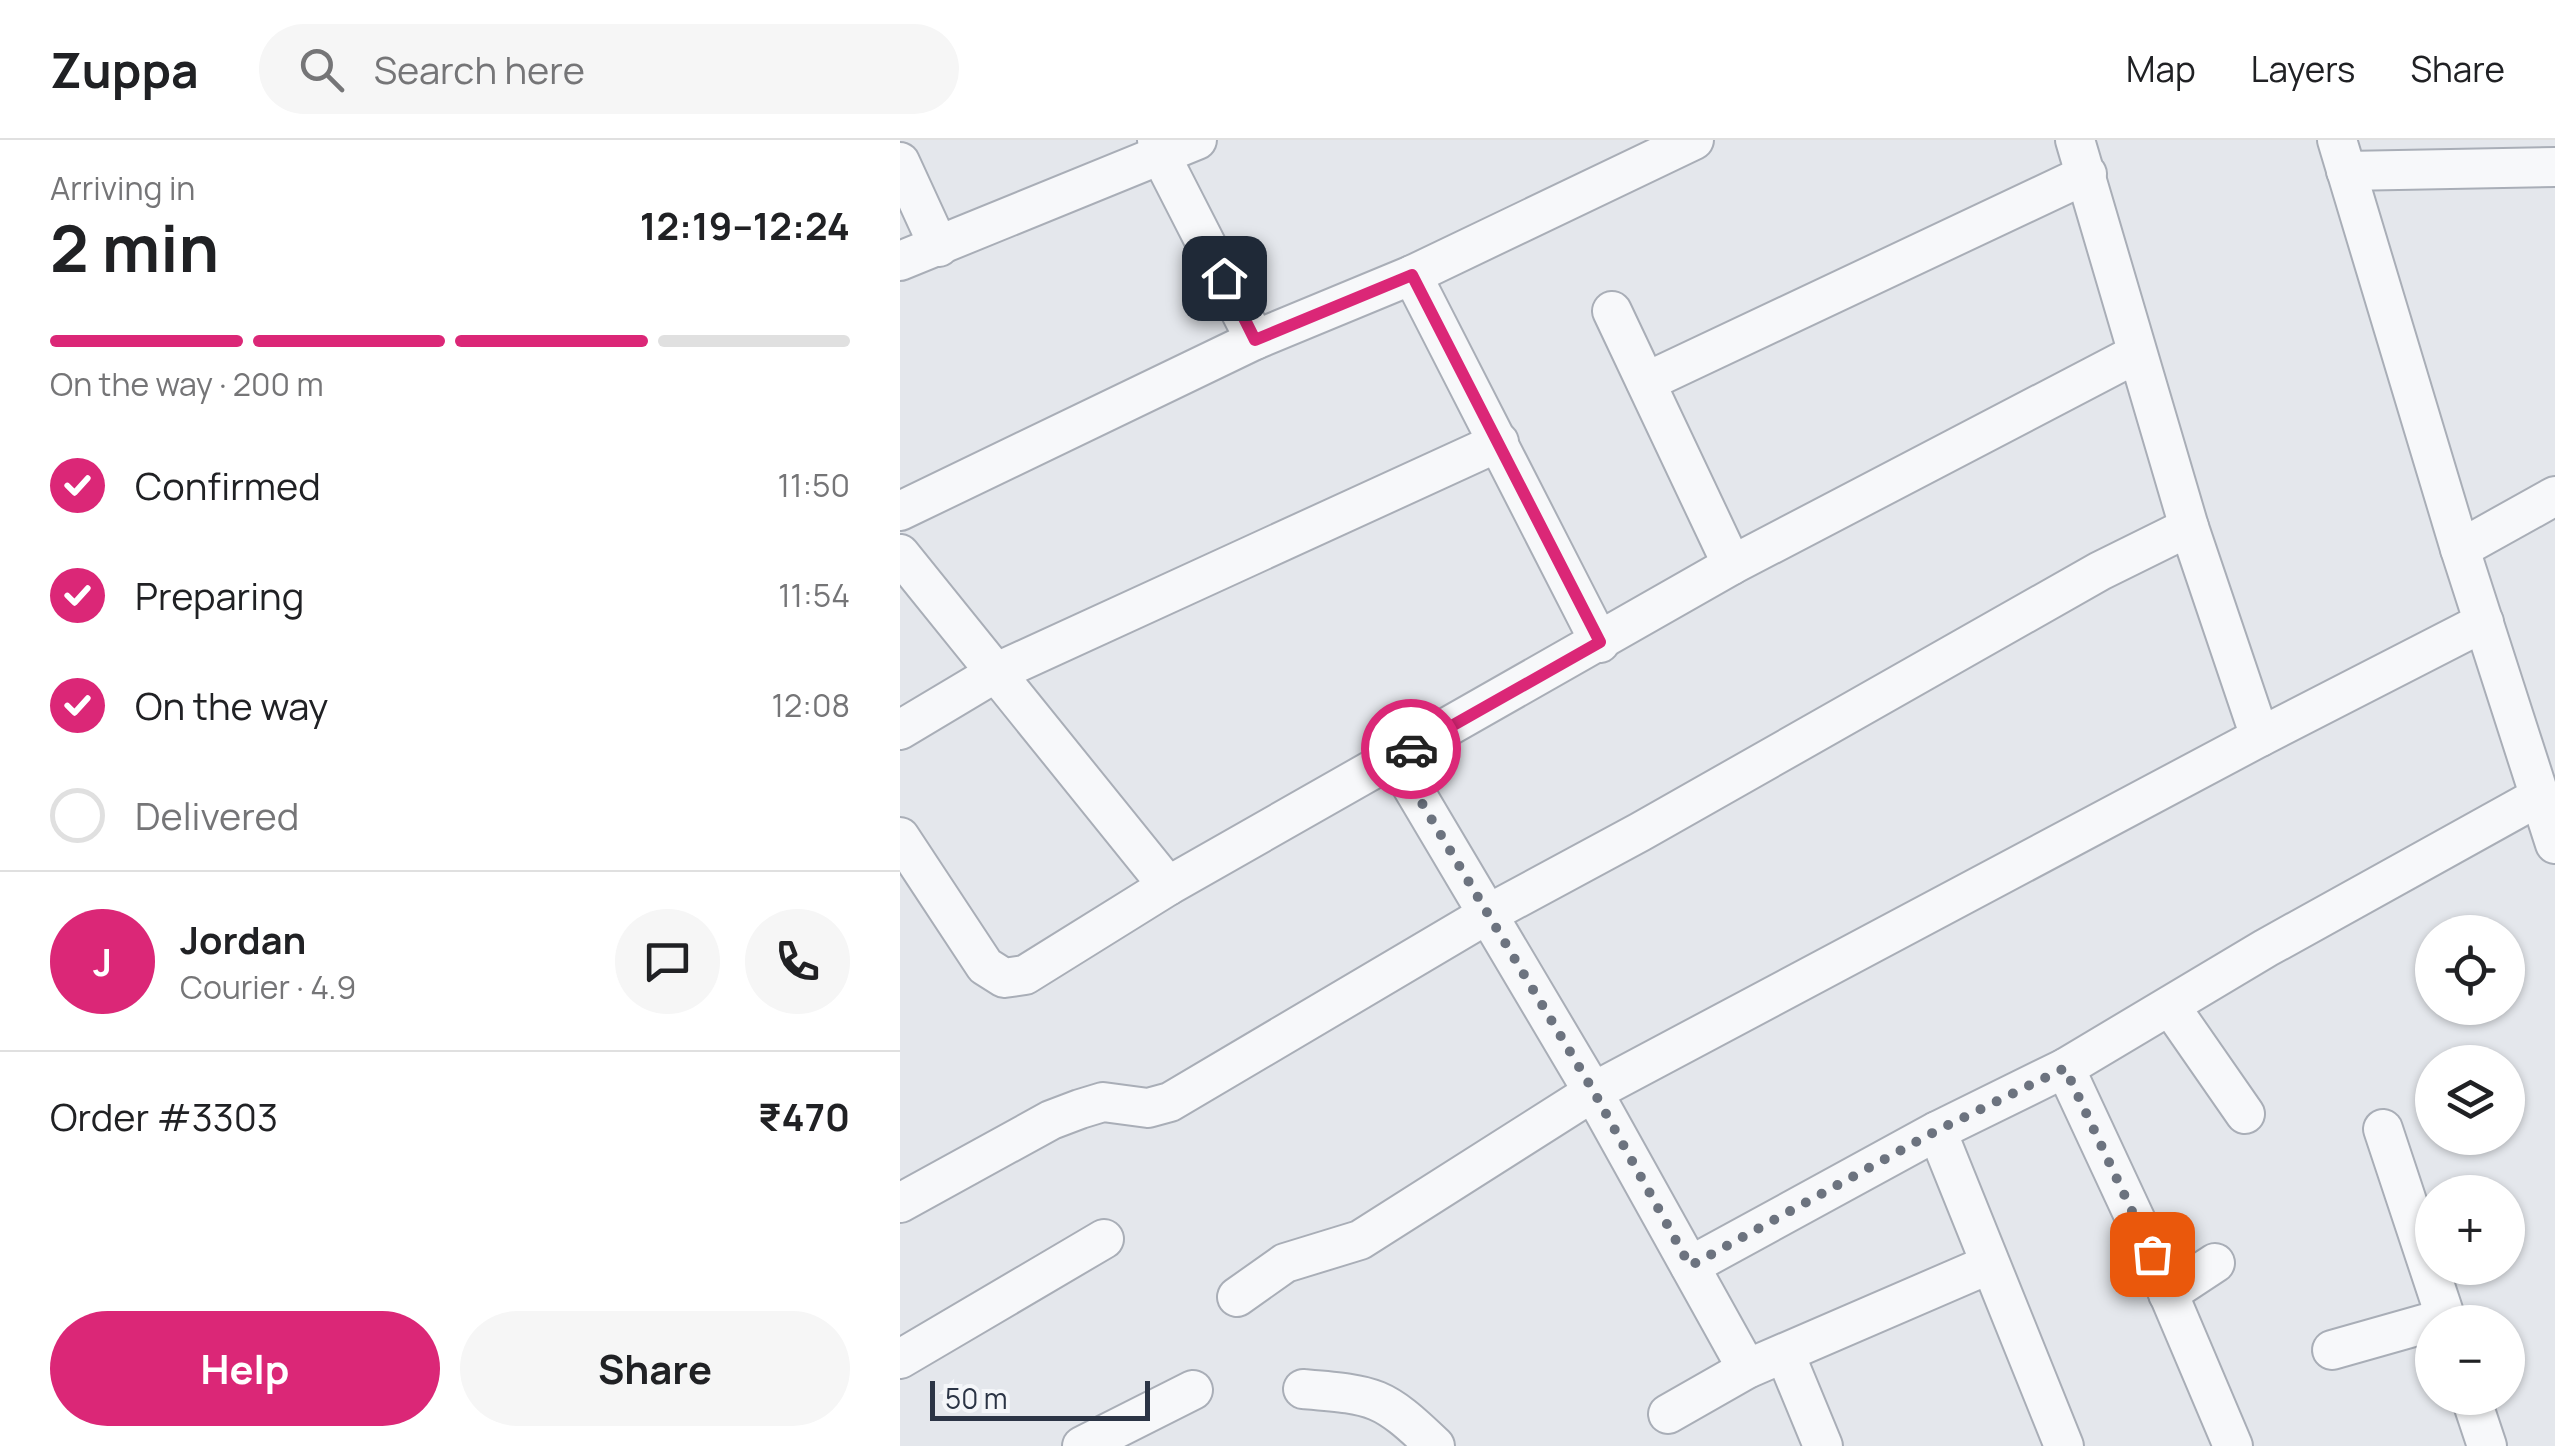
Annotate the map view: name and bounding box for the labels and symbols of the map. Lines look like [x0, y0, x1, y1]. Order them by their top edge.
pin [1182, 236, 1267, 321]
courier [1361, 699, 1461, 799]
pin [2110, 1212, 2195, 1297]
scale bar [930, 1376, 1150, 1420]

